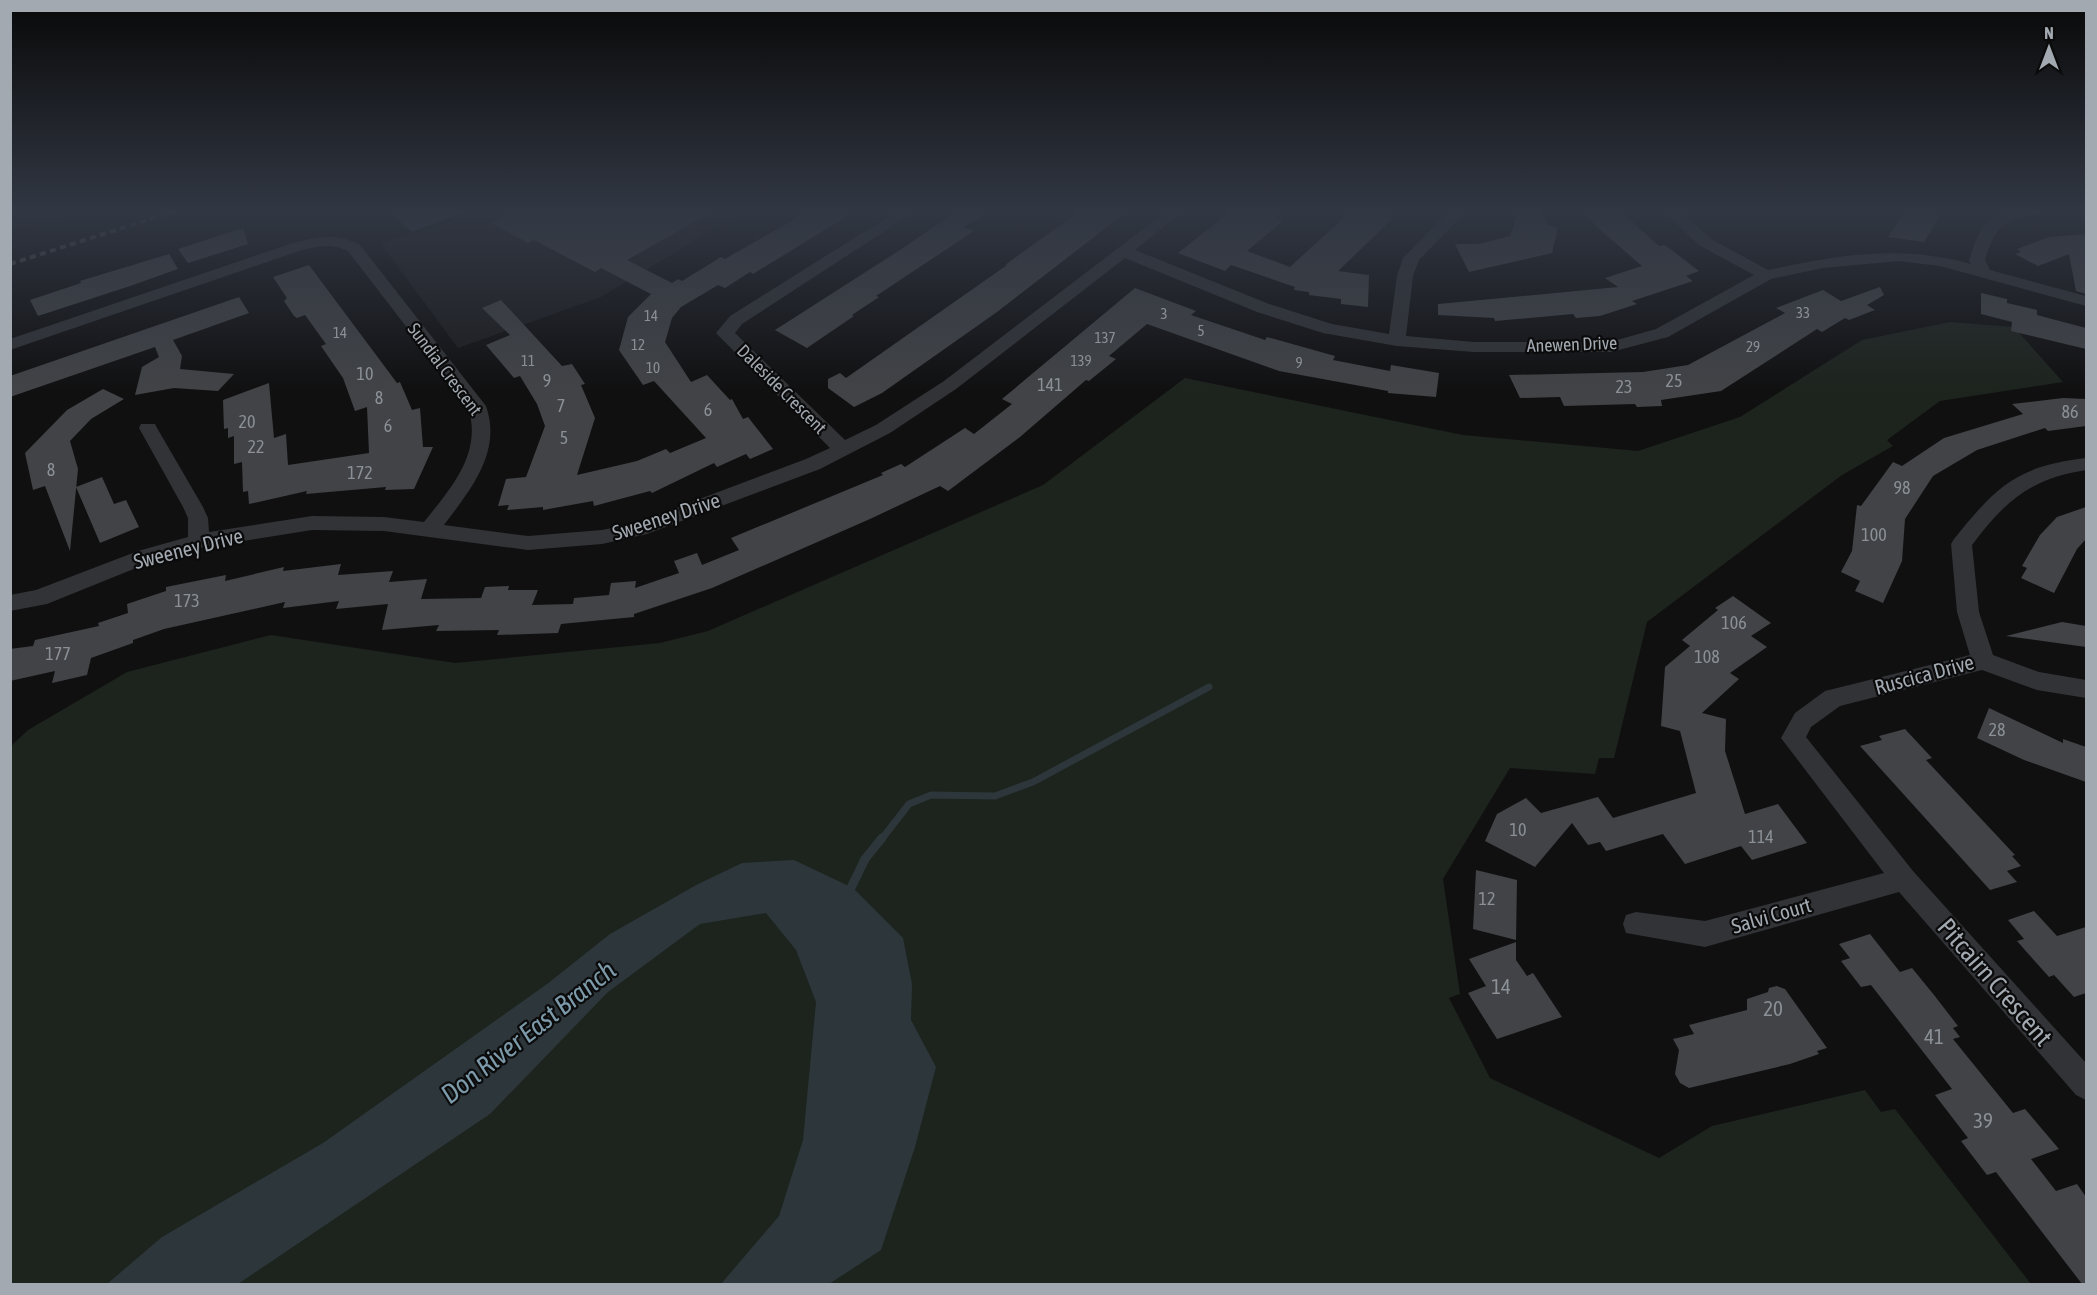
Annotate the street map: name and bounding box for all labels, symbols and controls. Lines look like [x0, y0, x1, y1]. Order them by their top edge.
north arrow [2019, 18, 2079, 78]
text: N [2044, 24, 2054, 42]
house number: 33 [1796, 304, 1810, 321]
house number: 3 [1160, 305, 1168, 322]
house number: 14 [644, 307, 658, 324]
street label: Sundial Crescent [404, 319, 486, 419]
house number: 5 [1197, 322, 1205, 339]
house number: 14 [333, 324, 347, 341]
house number: 137 [1094, 329, 1116, 346]
street label: Anewen Drive [1526, 332, 1618, 356]
house number: 12 [631, 336, 645, 353]
house number: 29 [1746, 338, 1760, 355]
street label: Daleside Crescent [733, 340, 831, 438]
house number: 11 [521, 352, 535, 369]
house number: 139 [1070, 352, 1092, 369]
house number: 9 [1295, 354, 1303, 371]
house number: 10 [646, 359, 660, 376]
house number: 10 [357, 363, 373, 384]
house number: 9 [543, 370, 551, 391]
house number: 25 [1666, 370, 1682, 391]
house number: 141 [1037, 374, 1063, 395]
house number: 23 [1616, 376, 1632, 397]
house number: 8 [375, 387, 383, 408]
house number: 7 [557, 395, 565, 416]
house number: 6 [704, 399, 712, 420]
house number: 86 [2062, 401, 2078, 422]
house number: 20 [239, 411, 255, 432]
house number: 6 [384, 415, 392, 436]
house number: 5 [560, 427, 568, 448]
house number: 22 [248, 436, 264, 457]
house number: 8 [47, 459, 55, 480]
house number: 172 [347, 462, 373, 483]
house number: 98 [1894, 477, 1910, 498]
street label: Sweeney Drive [609, 487, 723, 545]
street label: Sweeney Drive [131, 523, 245, 573]
house number: 100 [1861, 524, 1887, 545]
house number: 173 [174, 590, 200, 611]
house number: 106 [1721, 612, 1747, 633]
house number: 177 [45, 643, 71, 664]
house number: 108 [1694, 646, 1720, 667]
street label: Ruscica Drive [1872, 649, 1976, 699]
house number: 28 [1989, 719, 2005, 740]
house number: 10 [1510, 819, 1526, 840]
house number: 114 [1748, 826, 1774, 847]
house number: 12 [1479, 888, 1495, 909]
street label: Salvi Court [1728, 892, 1814, 938]
street label: Pitcairn Crescent [1932, 912, 2058, 1052]
water label: Don River East Branch [435, 954, 621, 1110]
house number: 14 [1491, 974, 1511, 998]
house number: 20 [1763, 996, 1783, 1020]
house number: 41 [1924, 1024, 1944, 1048]
house number: 39 [1973, 1108, 1993, 1132]

